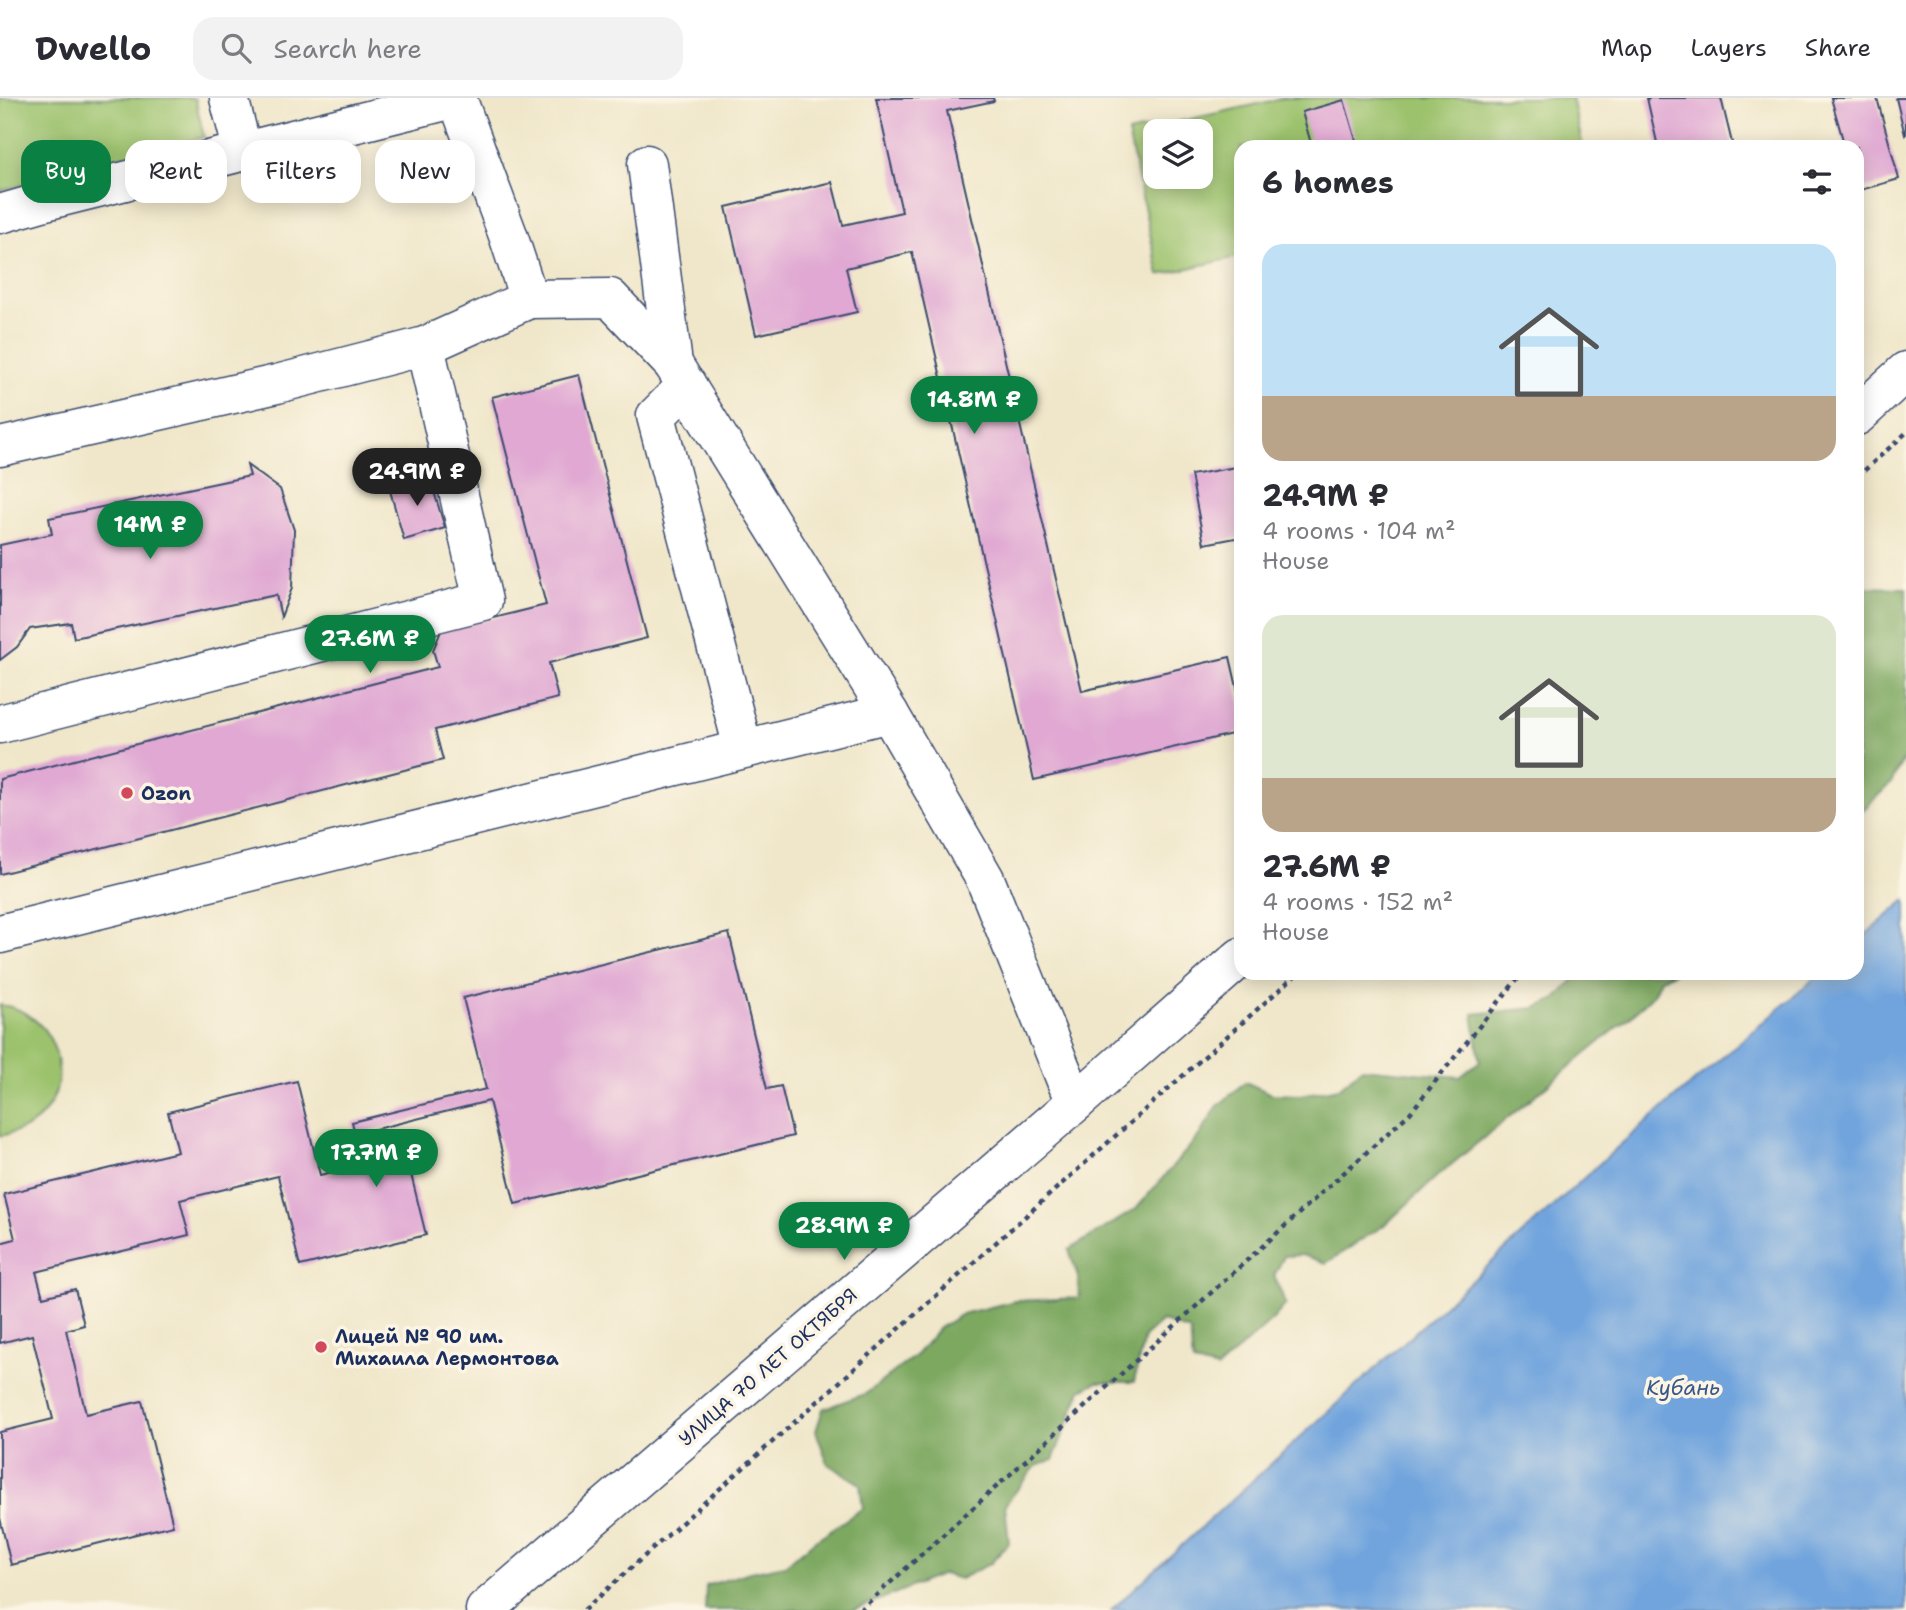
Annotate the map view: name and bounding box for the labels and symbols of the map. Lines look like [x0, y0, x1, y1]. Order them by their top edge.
pin: 14.8M ₽ [909, 376, 1039, 436]
pin: 24.9M ₽ [352, 448, 482, 508]
pin: 14M ₽ [101, 502, 199, 561]
pin: 27.6M ₽ [305, 616, 435, 675]
place label: Ozon [141, 781, 191, 806]
marker: Ozon [119, 785, 135, 801]
pin: 17.7M ₽ [311, 1130, 441, 1189]
pin: 28.9M ₽ [779, 1202, 909, 1262]
street label: УЛИЦА 70 ЛЕТ ОКТЯБРЯ [673, 1283, 863, 1451]
place label: Лицей № 90 им. Михаила Лермонтова [335, 1324, 559, 1371]
marker: Лицей № 90 им. Михаила Лермонтова [313, 1339, 329, 1355]
water label: Кубань [1646, 1374, 1720, 1402]

